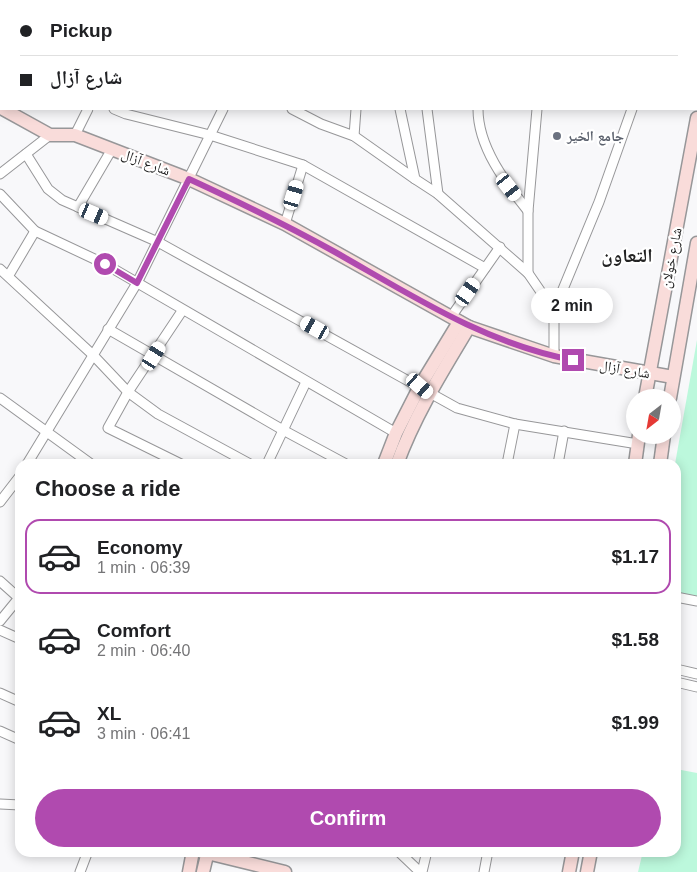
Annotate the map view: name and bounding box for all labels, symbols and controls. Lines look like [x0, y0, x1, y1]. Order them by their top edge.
text: Pickup [50, 20, 112, 41]
text: شارع آزال [50, 67, 122, 88]
place label: جامع الخير [566, 128, 624, 146]
marker: جامع الخير [551, 130, 563, 142]
street label: شارع آزال [119, 145, 173, 180]
car [493, 171, 524, 203]
car [282, 178, 305, 212]
car [77, 201, 110, 227]
street label: شارع خولان [657, 226, 687, 290]
district label: التعاون [601, 245, 653, 267]
route start [94, 253, 116, 275]
car [453, 275, 482, 309]
callout: 2 min [532, 288, 614, 322]
text: 2 min [551, 297, 593, 314]
car [298, 314, 331, 342]
car [139, 339, 168, 373]
route end [562, 349, 584, 371]
street label: شارع آزال [598, 357, 651, 383]
car [403, 370, 436, 402]
north arrow [626, 389, 681, 444]
map controls [626, 389, 681, 444]
text: Choose a ride [35, 476, 180, 501]
icon: car [37, 534, 82, 579]
text: Economy [97, 537, 183, 558]
text: $1.17 [611, 546, 659, 567]
text: 1 min · 06:39 [97, 559, 190, 576]
icon: car [37, 617, 82, 662]
text: Comfort [97, 620, 171, 641]
text: $1.58 [611, 629, 659, 650]
text: 2 min · 06:40 [97, 642, 190, 659]
icon: car [37, 700, 82, 745]
text: XL [97, 703, 121, 724]
text: $1.99 [611, 712, 659, 733]
text: 3 min · 06:41 [97, 725, 190, 742]
button: Confirm [35, 789, 661, 847]

